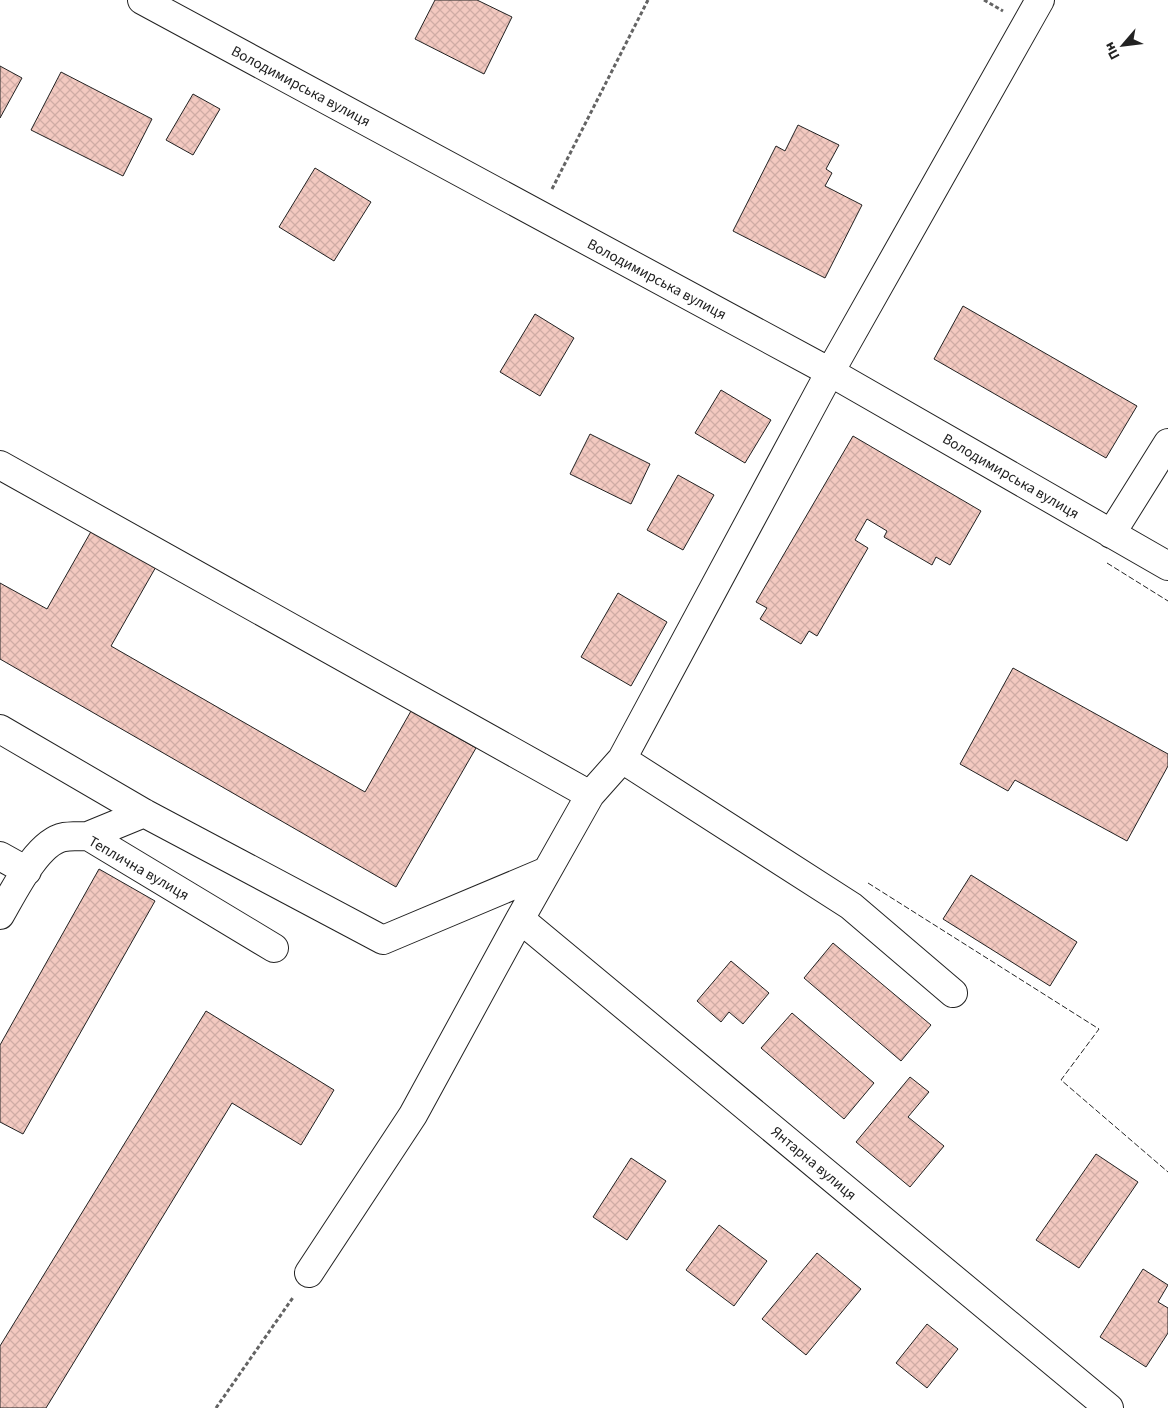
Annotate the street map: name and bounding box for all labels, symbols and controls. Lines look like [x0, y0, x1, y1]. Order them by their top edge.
north arrow [1098, 20, 1148, 70]
text: Пн [1099, 38, 1125, 63]
street label: Володимирська вулиця [227, 41, 374, 132]
street label: Володимирська вулиця [583, 234, 730, 325]
street label: Володимирська вулиця [938, 429, 1083, 524]
street label: Теплична вулиця [85, 831, 193, 906]
street label: Янтарна вулиця [766, 1121, 861, 1205]

